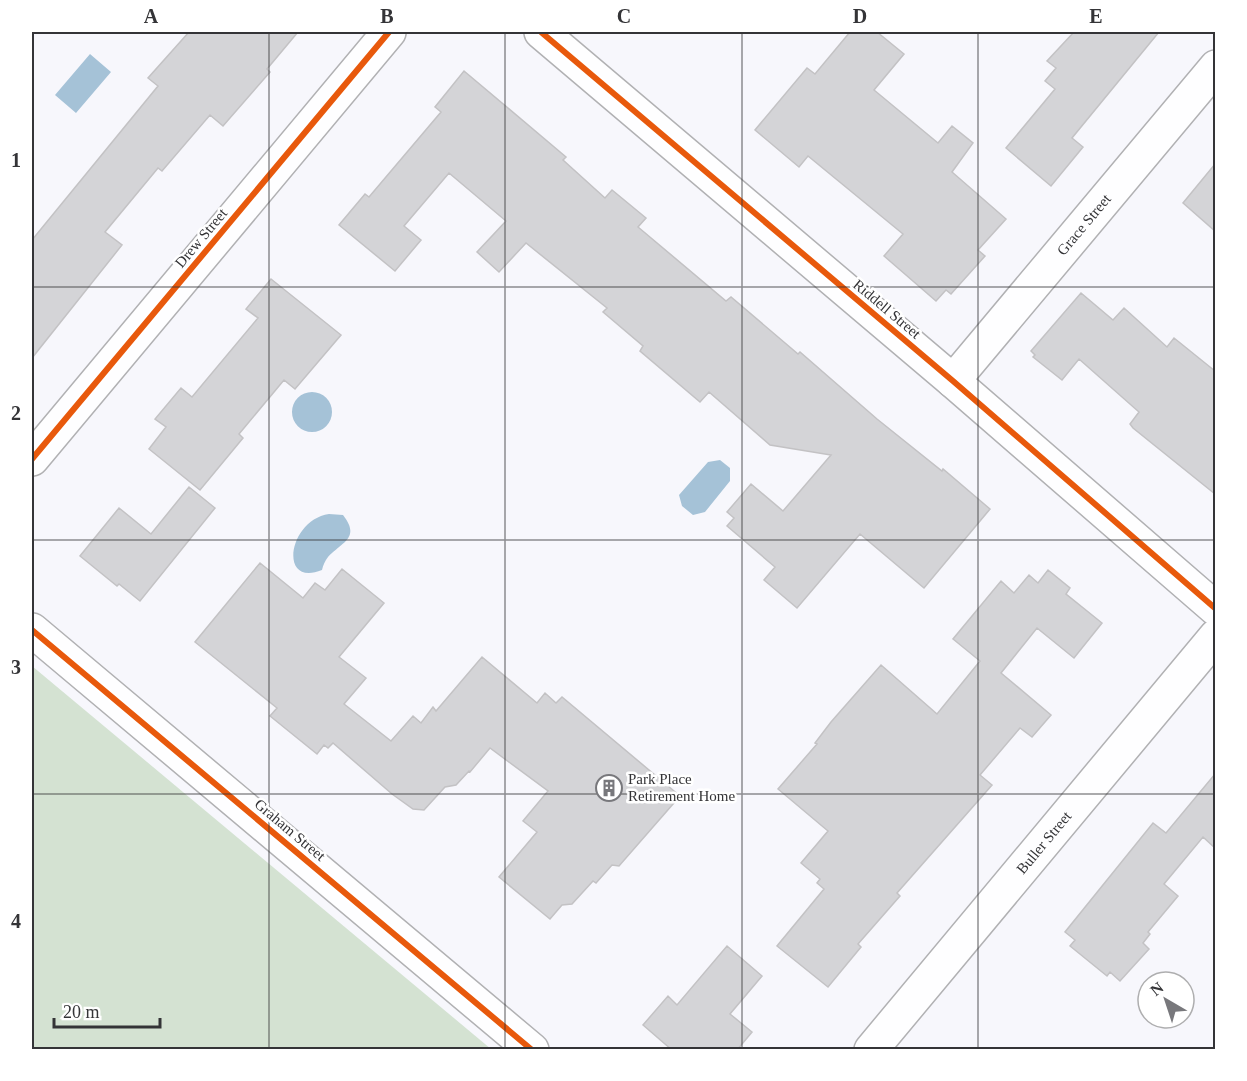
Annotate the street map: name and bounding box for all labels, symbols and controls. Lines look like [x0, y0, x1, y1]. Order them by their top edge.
text: A [144, 5, 159, 27]
text: B [380, 5, 394, 27]
text: C [617, 5, 631, 27]
text: D [853, 5, 867, 27]
text: E [1089, 5, 1103, 27]
text: 1 [11, 149, 21, 171]
street label: Grace Street [1054, 190, 1115, 258]
street label: Drew Street [172, 205, 231, 271]
street label: Riddell Street [850, 276, 925, 342]
text: 2 [11, 402, 21, 424]
text: 3 [11, 656, 21, 678]
place label: Park Place Retirement Home [628, 771, 735, 804]
building icon: Park Place Retirement Home [594, 773, 624, 803]
street label: Graham Street [252, 796, 329, 865]
street label: Buller Street [1013, 808, 1075, 877]
text: 4 [11, 910, 21, 932]
north arrow [1136, 970, 1196, 1030]
text: N [1147, 978, 1167, 999]
scale bar [54, 991, 160, 1029]
text: 20 m [63, 1002, 100, 1022]

